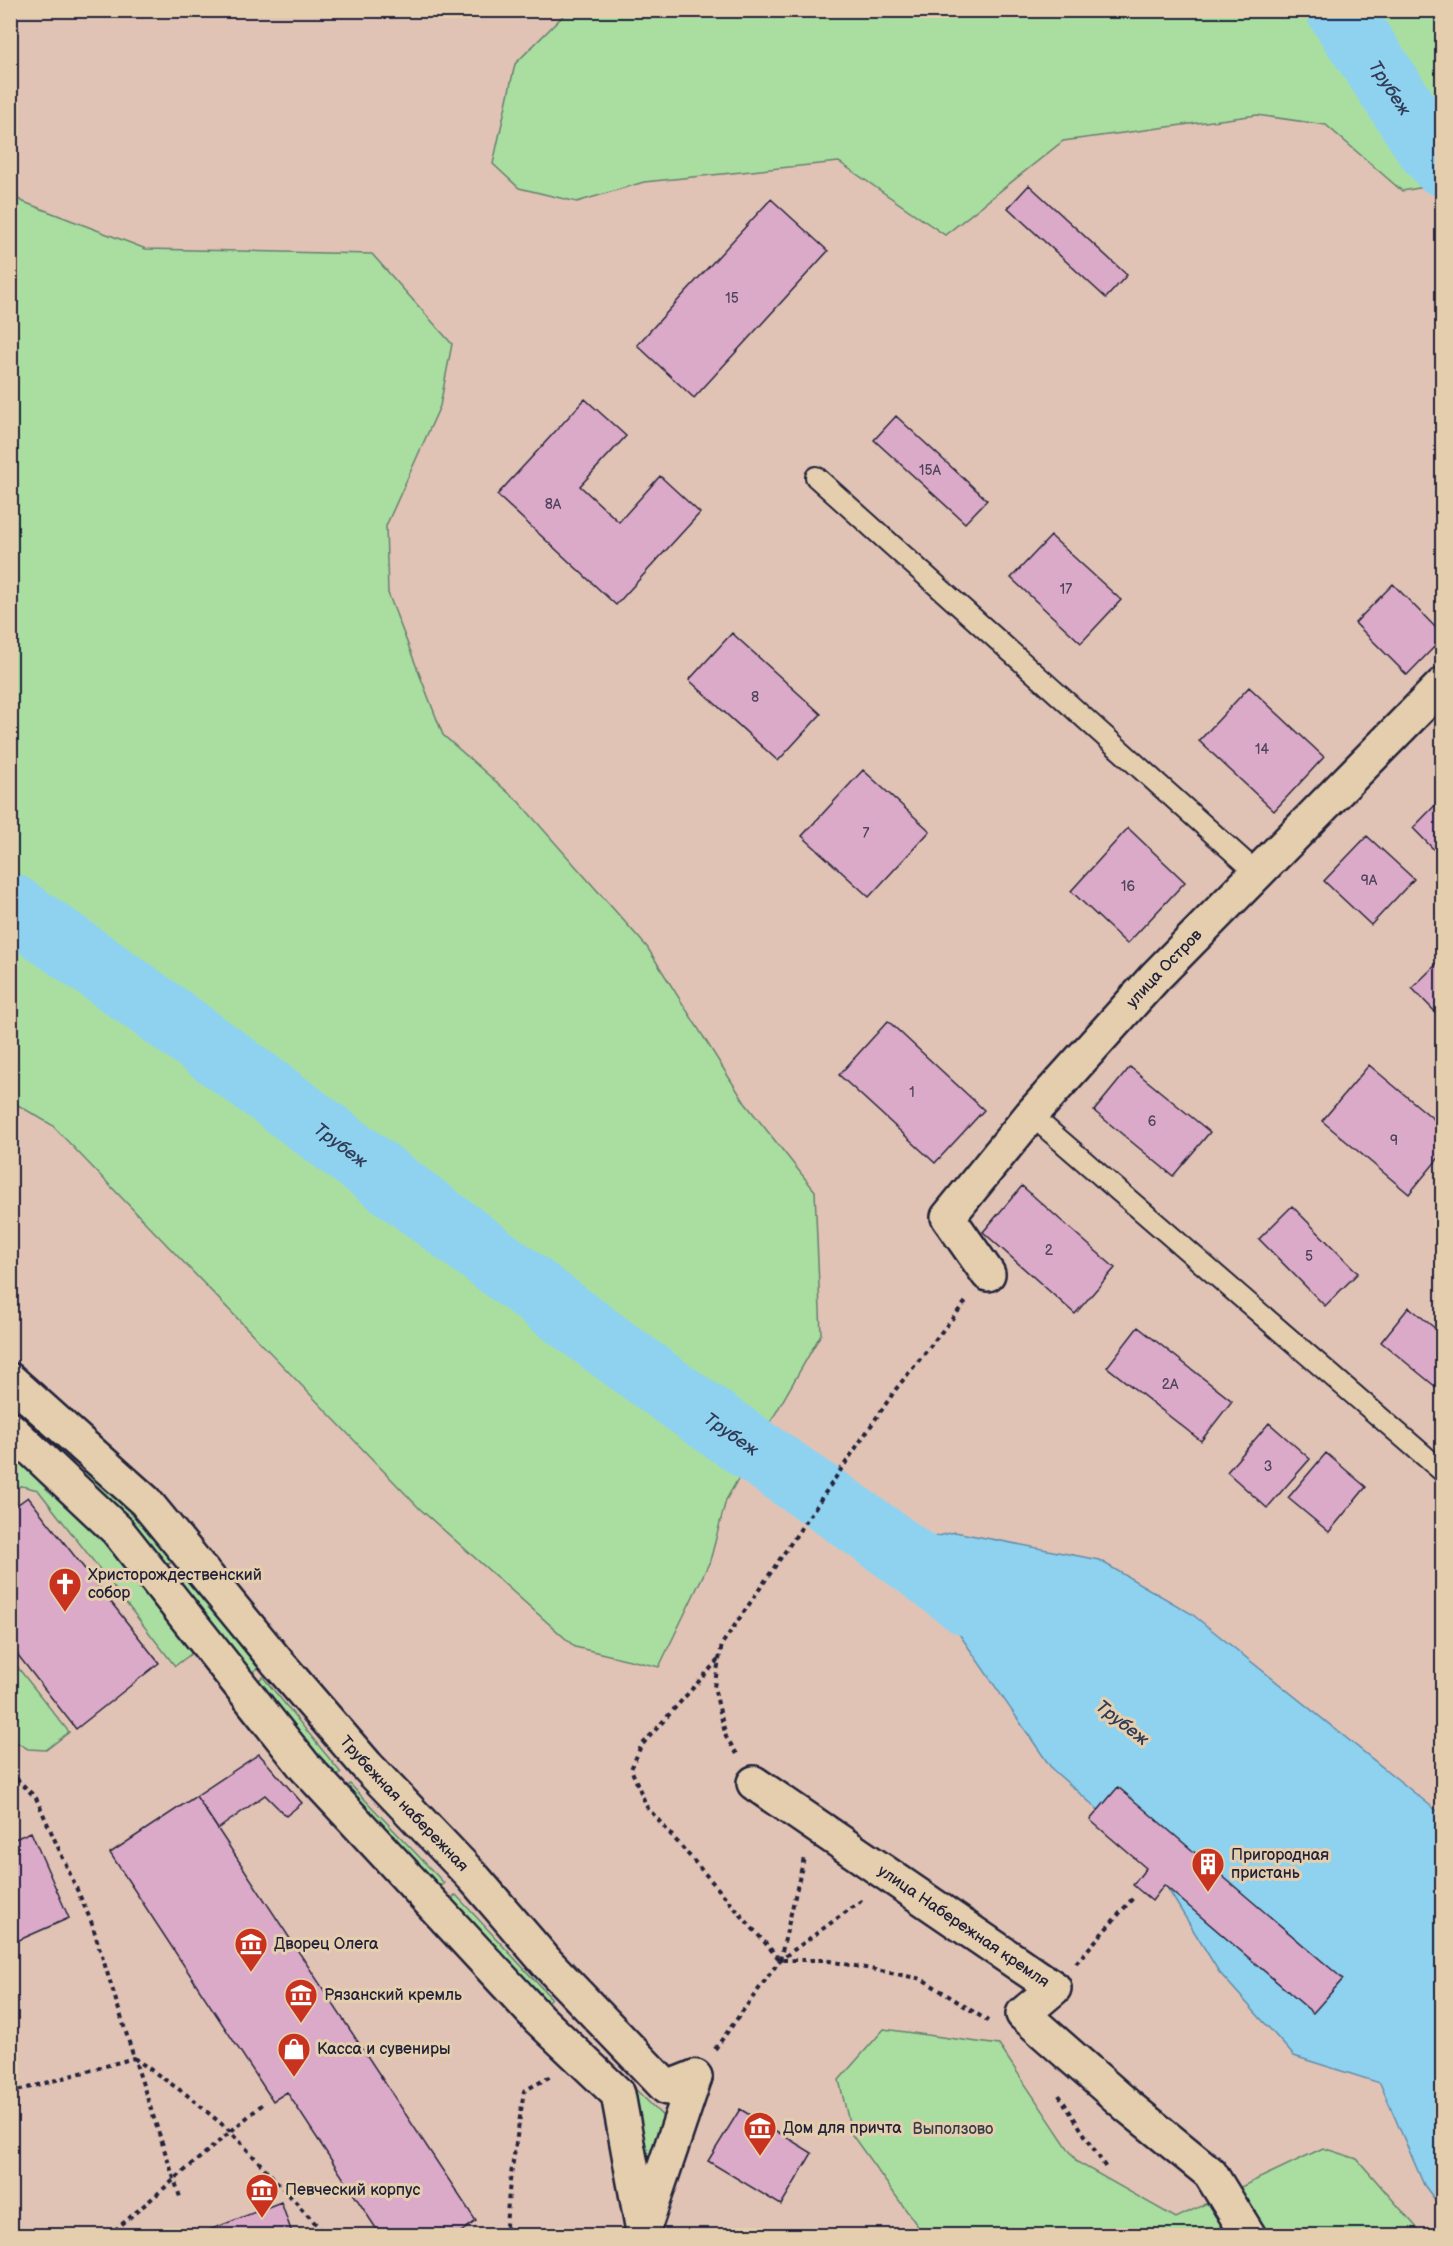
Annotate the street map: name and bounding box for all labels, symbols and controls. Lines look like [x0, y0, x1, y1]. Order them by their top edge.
water label: Трубеж [1364, 56, 1416, 120]
house number: 15 [725, 290, 739, 307]
house number: 15А [919, 462, 941, 479]
house number: 8А [545, 496, 562, 513]
house number: 17 [1060, 581, 1072, 598]
house number: 8 [751, 689, 759, 706]
house number: 14 [1255, 741, 1269, 758]
house number: 7 [863, 825, 870, 842]
house number: 9А [1361, 872, 1378, 889]
house number: 16 [1121, 878, 1135, 895]
street label: улица Остров [1122, 925, 1206, 1012]
house number: 1 [909, 1084, 915, 1101]
house number: 6 [1148, 1113, 1157, 1130]
water label: Трубеж [310, 1118, 372, 1172]
house number: 9 [1390, 1132, 1398, 1149]
house number: 2 [1045, 1242, 1054, 1259]
house number: 5 [1305, 1248, 1313, 1265]
house number: 2А [1162, 1376, 1179, 1393]
water label: Трубеж [700, 1408, 763, 1461]
house number: 3 [1264, 1458, 1272, 1475]
church icon: Христорождественский собор [47, 1566, 83, 1613]
place label: Христорождественский собор [88, 1566, 262, 1603]
water label: Трубеж [1091, 1696, 1153, 1750]
street label: Трубежная набережная [336, 1732, 472, 1876]
building icon: Пригородная пристань [1190, 1846, 1226, 1893]
place label: Пригородная пристань [1231, 1846, 1329, 1883]
street label: улица Набережная кремля [874, 1861, 1053, 1992]
museum icon: Дворец Олега [233, 1926, 269, 1973]
place label: Дворец Олега [274, 1935, 379, 1954]
museum icon: Рязанский кремль [283, 1977, 319, 2024]
place label: Рязанский кремль [324, 1986, 462, 2005]
shop icon: Касса и сувениры [276, 2031, 312, 2078]
place label: Касса и сувениры [317, 2040, 451, 2059]
museum icon: Дом для причта [742, 2110, 778, 2157]
place label: Дом для причта [783, 2119, 902, 2138]
park label: Выползово [913, 2120, 993, 2139]
museum icon: Певческий корпус [244, 2172, 280, 2219]
place label: Певческий корпус [285, 2181, 420, 2200]

